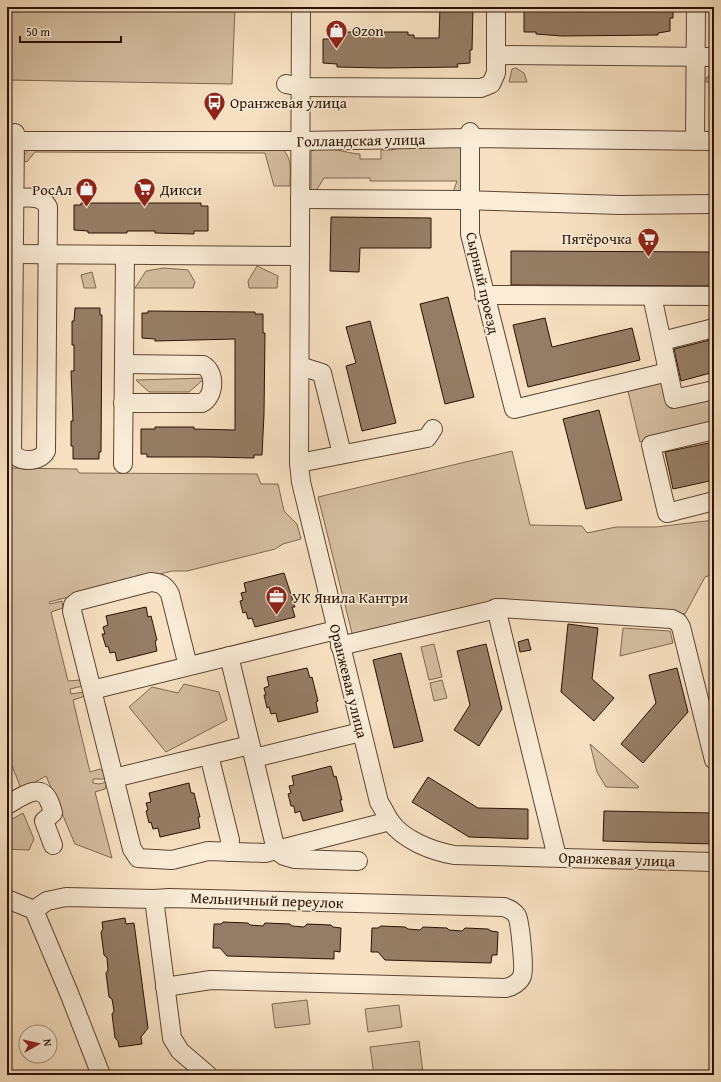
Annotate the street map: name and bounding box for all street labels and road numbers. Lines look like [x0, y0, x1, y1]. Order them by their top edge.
street label: Голландская улица [297, 128, 426, 152]
street label: Сырный проезд [461, 230, 505, 336]
street label: Оранжевая улица [325, 622, 374, 741]
street label: Оранжевая улица [558, 846, 677, 872]
street label: Мельничный переулок [190, 887, 344, 913]

